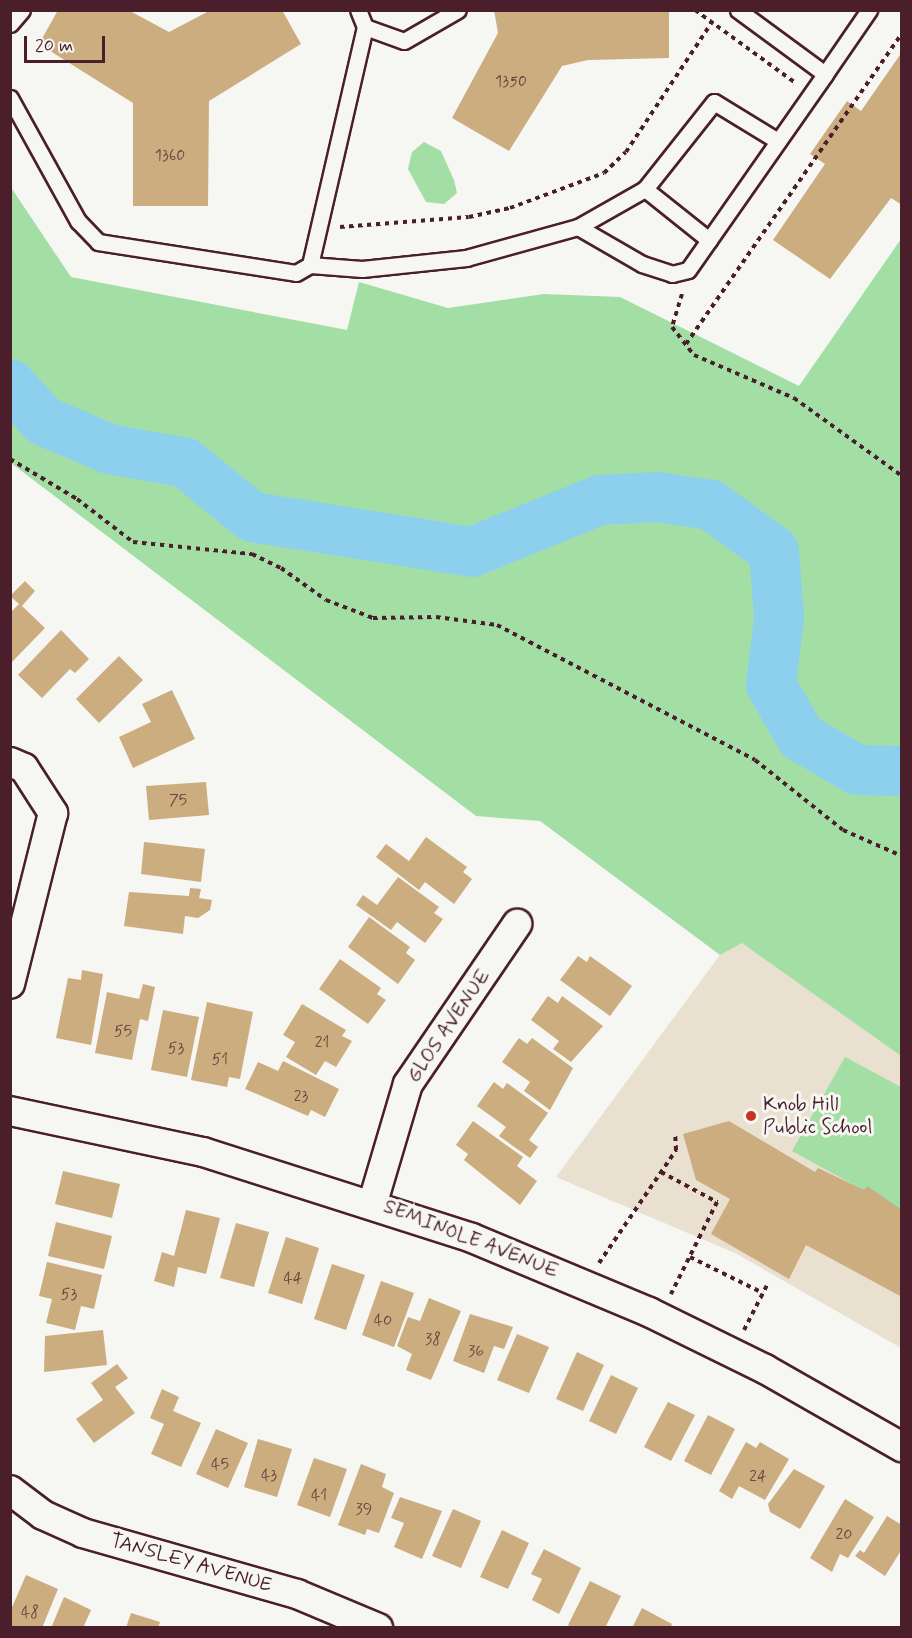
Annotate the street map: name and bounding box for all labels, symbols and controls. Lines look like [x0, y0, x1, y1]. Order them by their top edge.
scale bar [27, 24, 108, 62]
text: 20 m [35, 34, 73, 58]
house number: 1350 [495, 72, 527, 92]
house number: 1360 [155, 146, 185, 166]
house number: 75 [169, 791, 187, 811]
street label: GLOS AVENUE [402, 965, 496, 1087]
house number: 55 [114, 1022, 132, 1042]
house number: 21 [315, 1033, 329, 1053]
house number: 53 [168, 1039, 184, 1059]
house number: 51 [212, 1050, 228, 1070]
house number: 23 [294, 1087, 308, 1107]
place label: Knob Hill Public School [763, 1092, 873, 1139]
marker: Knob Hill Public School [744, 1109, 758, 1123]
street label: SEMINOLE AVENUE [380, 1195, 562, 1283]
house number: 44 [283, 1269, 303, 1289]
house number: 53 [61, 1285, 77, 1305]
house number: 40 [374, 1311, 392, 1331]
house number: 38 [425, 1330, 441, 1350]
house number: 36 [468, 1342, 484, 1362]
house number: 45 [211, 1455, 229, 1475]
house number: 43 [261, 1466, 277, 1486]
house number: 24 [749, 1467, 767, 1487]
house number: 41 [311, 1486, 327, 1506]
house number: 39 [356, 1500, 372, 1520]
house number: 20 [836, 1525, 852, 1545]
street label: TANSLEY AVENUE [107, 1528, 275, 1598]
house number: 48 [21, 1603, 39, 1623]

